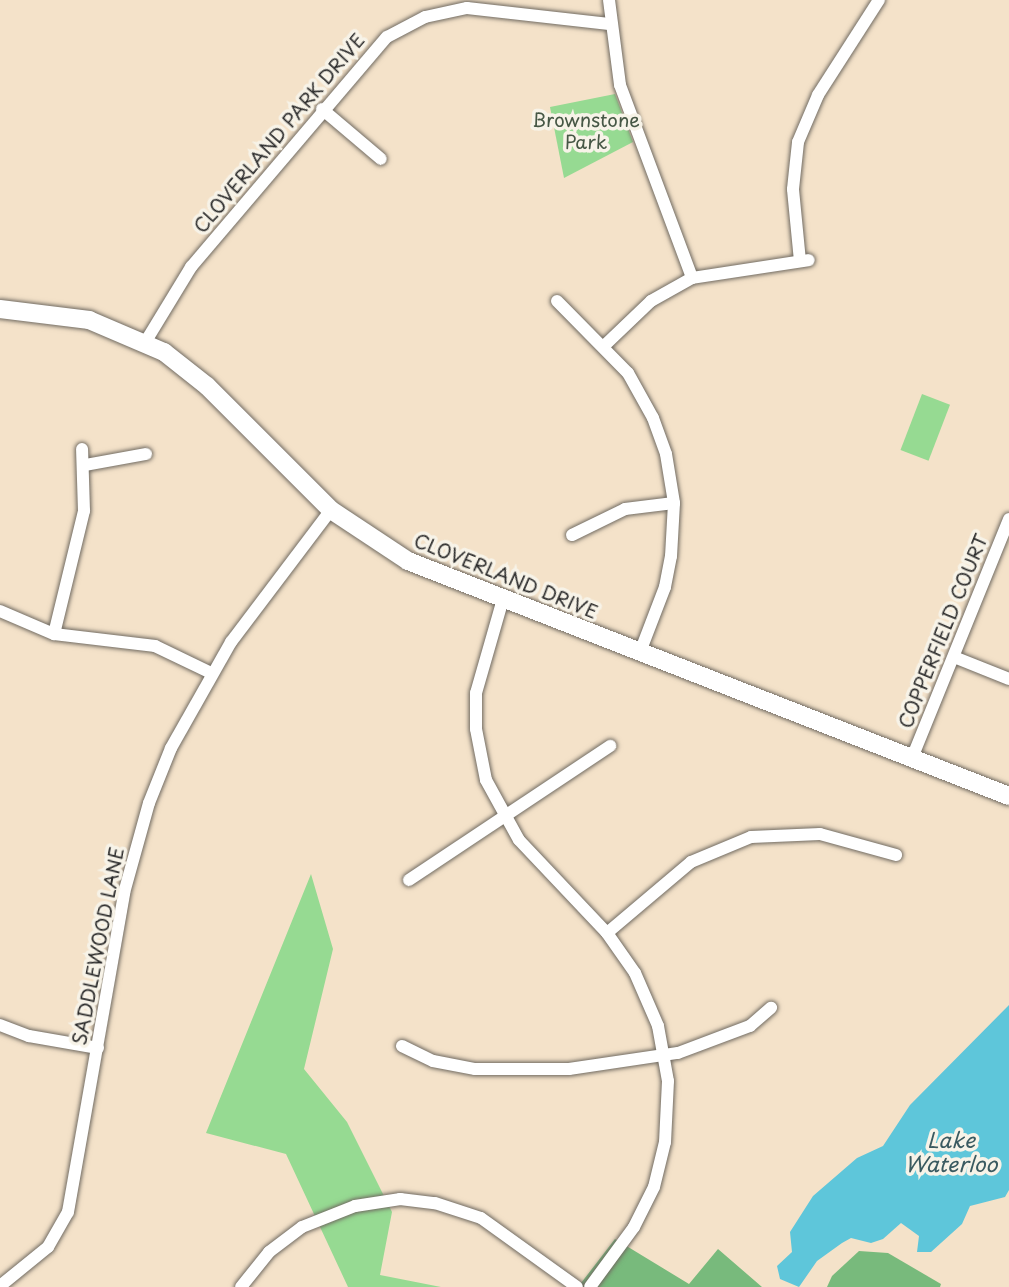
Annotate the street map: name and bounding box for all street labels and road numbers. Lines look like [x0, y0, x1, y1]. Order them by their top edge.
street label: CLOVERLAND PARK DRIVE [189, 28, 369, 238]
street label: CLOVERLAND DRIVE [411, 529, 601, 623]
street label: COPPERFIELD COURT [894, 531, 992, 731]
street label: SADDLEWOOD LANE [67, 843, 129, 1049]

